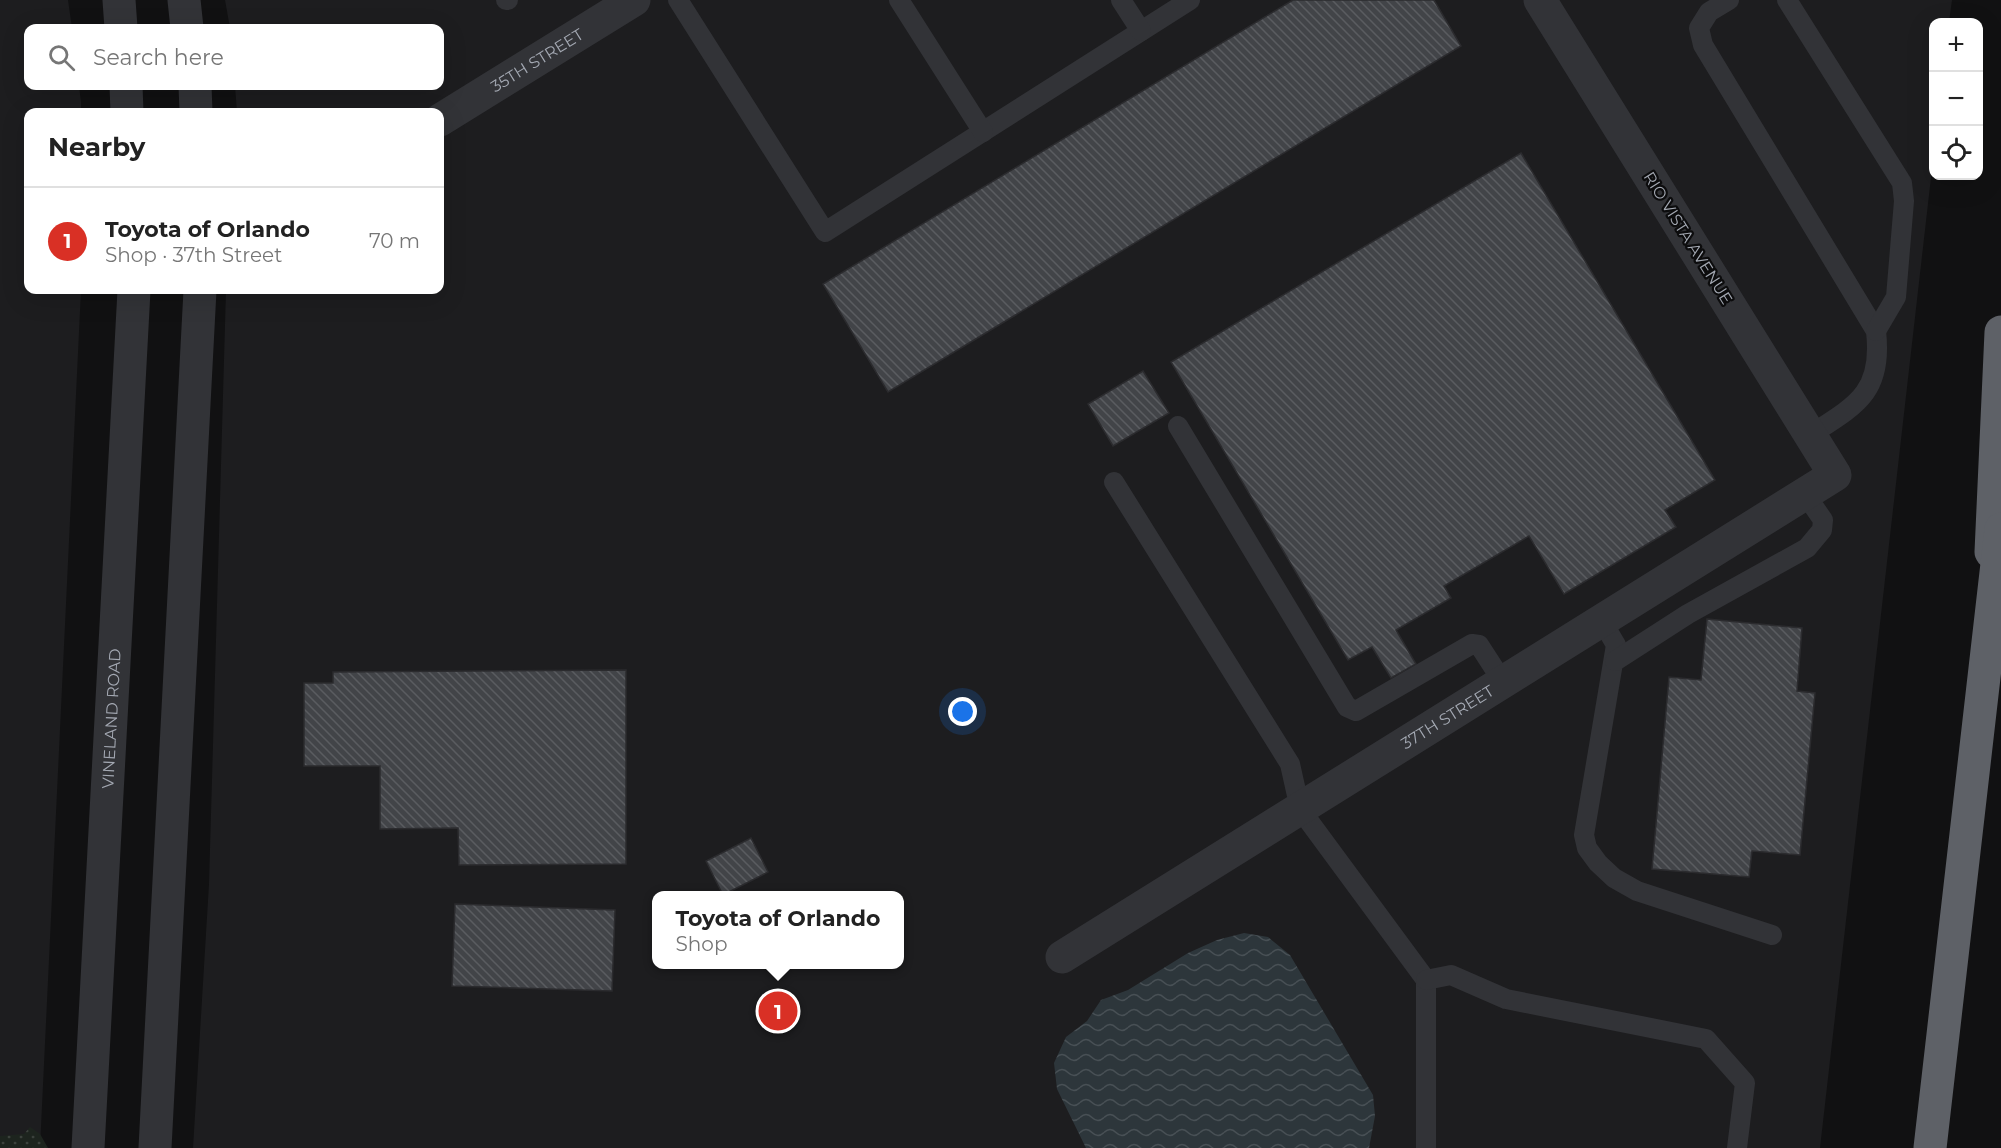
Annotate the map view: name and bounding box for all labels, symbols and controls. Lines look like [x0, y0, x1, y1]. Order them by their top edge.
map controls [1929, 18, 1983, 180]
button: + [1929, 18, 1983, 72]
search box [24, 24, 444, 90]
street label: 35TH STREET [487, 24, 587, 96]
icon: search [45, 41, 78, 74]
text: Search here [93, 44, 224, 71]
button: − [1929, 72, 1983, 126]
button: locate [1929, 126, 1983, 180]
text: Nearby [48, 131, 145, 163]
street label: RIO VISTA AVENUE [1639, 168, 1737, 308]
text: Toyota of Orlando [105, 216, 310, 243]
text: 1 [64, 229, 71, 253]
text: 70 m [369, 229, 420, 253]
text: Shop · 37th Street [105, 243, 282, 267]
street label: VINELAND ROAD [98, 648, 124, 789]
street label: 37TH STREET [1397, 680, 1498, 753]
your location [948, 697, 977, 726]
popup [652, 891, 904, 969]
text: Toyota of Orlando [676, 905, 880, 932]
text: Shop [676, 932, 727, 956]
pin: 1 [758, 988, 798, 1034]

